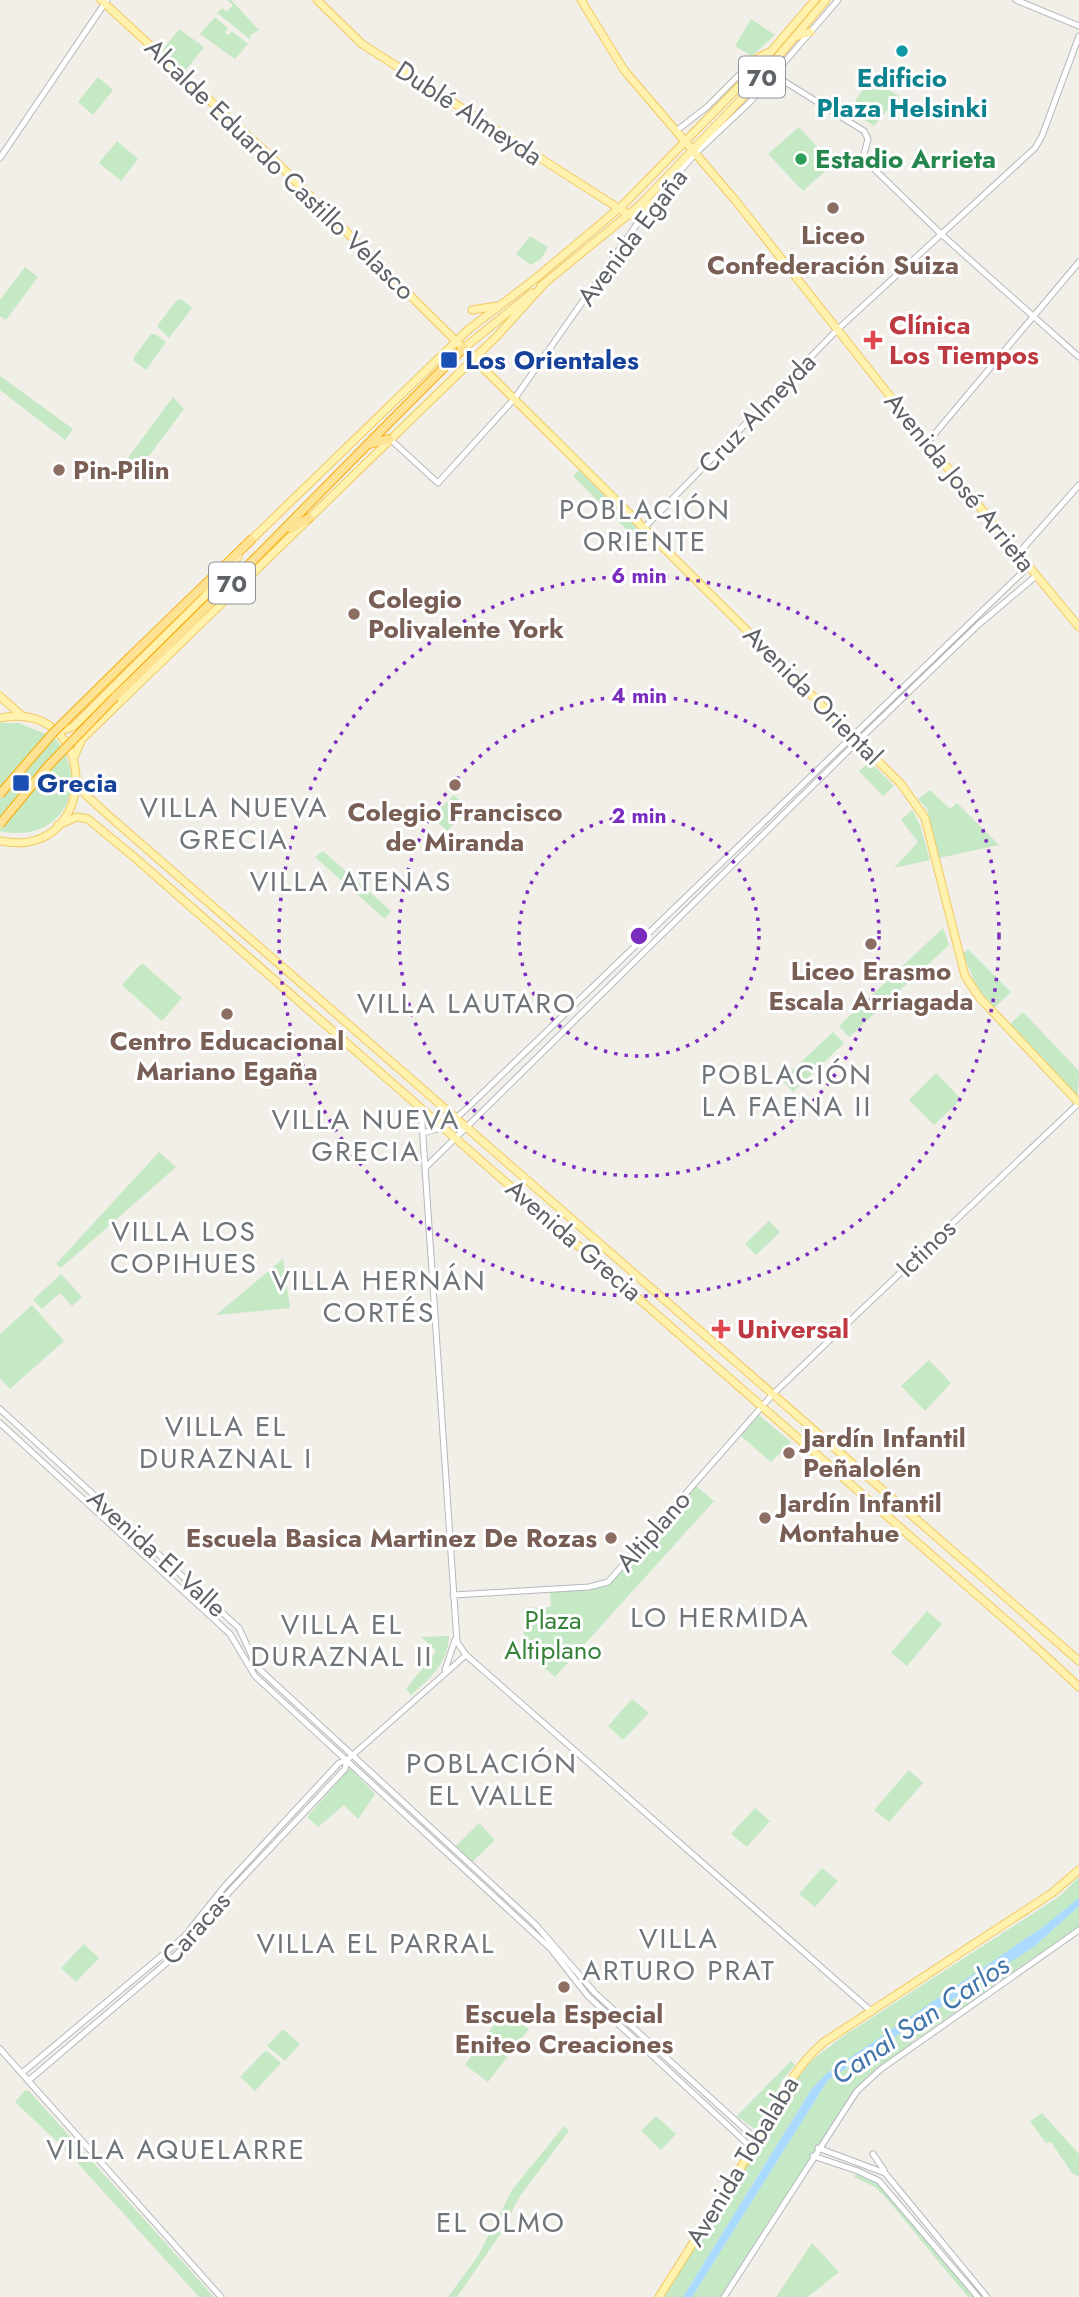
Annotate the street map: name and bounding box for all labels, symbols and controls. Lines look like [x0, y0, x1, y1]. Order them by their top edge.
street label: Alcalde Eduardo Castillo Velasco [136, 29, 424, 309]
marker: Edificio Plaza Helsinki [894, 43, 910, 59]
street label: Dublé Almeyda [388, 51, 550, 175]
road number: 70 [739, 56, 785, 98]
place label: Edificio Plaza Helsinki [816, 59, 988, 127]
place label: Estadio Arrieta [815, 140, 996, 178]
marker: Estadio Arrieta [793, 151, 809, 167]
street label: Avenida Egaña [568, 160, 696, 314]
marker: Liceo Confederación Suiza [825, 200, 841, 216]
place label: Liceo Confederación Suiza [707, 216, 959, 284]
place label: Clínica Los Tiempos [889, 306, 1039, 374]
marker: Clínica Los Tiempos [863, 330, 883, 350]
place label: Los Orientales [465, 341, 639, 379]
street label: Cruz Almeyda [689, 344, 825, 482]
marker: Los Orientales [439, 350, 459, 370]
street label: Avenida José Arrieta [875, 384, 1045, 580]
place label: Pin-Pilin [73, 451, 170, 489]
marker: Pin-Pilin [51, 462, 67, 478]
district label: POBLACIÓN ORIENTE [559, 489, 731, 562]
text: 6 min [611, 561, 667, 591]
road number: 70 [209, 562, 255, 604]
place label: Colegio Polivalente York [368, 580, 564, 648]
marker: Colegio Polivalente York [346, 606, 362, 622]
street label: Avenida Oriental [735, 617, 891, 773]
text: 4 min [611, 681, 667, 711]
place label: Grecia [37, 764, 117, 802]
marker: Grecia [11, 773, 31, 793]
marker: Colegio Francisco de Miranda [447, 777, 463, 793]
district label: VILLA NUEVA GRECIA [139, 787, 329, 860]
place label: Colegio Francisco de Miranda [347, 793, 563, 861]
text: 2 min [611, 801, 667, 831]
district label: VILLA ATENAS [250, 861, 452, 902]
centre of rings [627, 924, 651, 948]
marker: Liceo Erasmo Escala Arriagada [863, 936, 879, 952]
place label: Liceo Erasmo Escala Arriagada [769, 952, 973, 1020]
district label: VILLA LAUTARO [357, 983, 577, 1024]
marker: Centro Educacional Mariano Egaña [219, 1006, 235, 1022]
place label: Centro Educacional Mariano Egaña [110, 1022, 344, 1090]
district label: POBLACIÓN LA FAENA II [701, 1054, 873, 1127]
district label: VILLA NUEVA GRECIA [271, 1099, 461, 1172]
street label: Avenida Grecia [498, 1170, 650, 1310]
street label: Ictinos [888, 1210, 964, 1286]
district label: VILLA LOS COPIHUES [110, 1211, 258, 1284]
district label: VILLA HERNÁN CORTÉS [271, 1260, 487, 1333]
place label: Universal [737, 1310, 849, 1348]
marker: Universal [711, 1319, 731, 1339]
district label: VILLA EL DURAZNAL I [139, 1406, 313, 1479]
place label: Jardín Infantil Peñalolén [798, 1419, 966, 1487]
marker: Jardín Infantil Peñalolén [781, 1445, 797, 1461]
street label: Avenida El Valle [79, 1480, 235, 1626]
street label: Altiplano [607, 1482, 699, 1580]
place label: Jardín Infantil Montahue [774, 1484, 942, 1552]
marker: Jardín Infantil Montahue [757, 1510, 773, 1526]
place label: Escuela Basica Martinez De Rozas [186, 1519, 597, 1557]
marker: Escuela Basica Martinez De Rozas [603, 1530, 619, 1546]
district label: LO HERMIDA [630, 1597, 810, 1638]
park label: Plaza Altiplano [504, 1601, 602, 1669]
district label: VILLA EL DURAZNAL II [251, 1604, 433, 1677]
district label: POBLACIÓN EL VALLE [406, 1743, 578, 1816]
street label: Caracas [153, 1883, 239, 1973]
district label: VILLA ARTURO PRAT [582, 1918, 776, 1991]
district label: VILLA EL PARRAL [257, 1923, 495, 1964]
water label: Canal San Carlos [823, 1945, 1018, 2095]
marker: Escuela Especial Eniteo Creaciones [556, 1979, 572, 1995]
place label: Escuela Especial Eniteo Creaciones [455, 1995, 673, 2063]
street label: Avenida Tobalaba [676, 2069, 808, 2253]
district label: VILLA AQUELARRE [46, 2129, 306, 2170]
district label: EL OLMO [436, 2202, 566, 2243]

